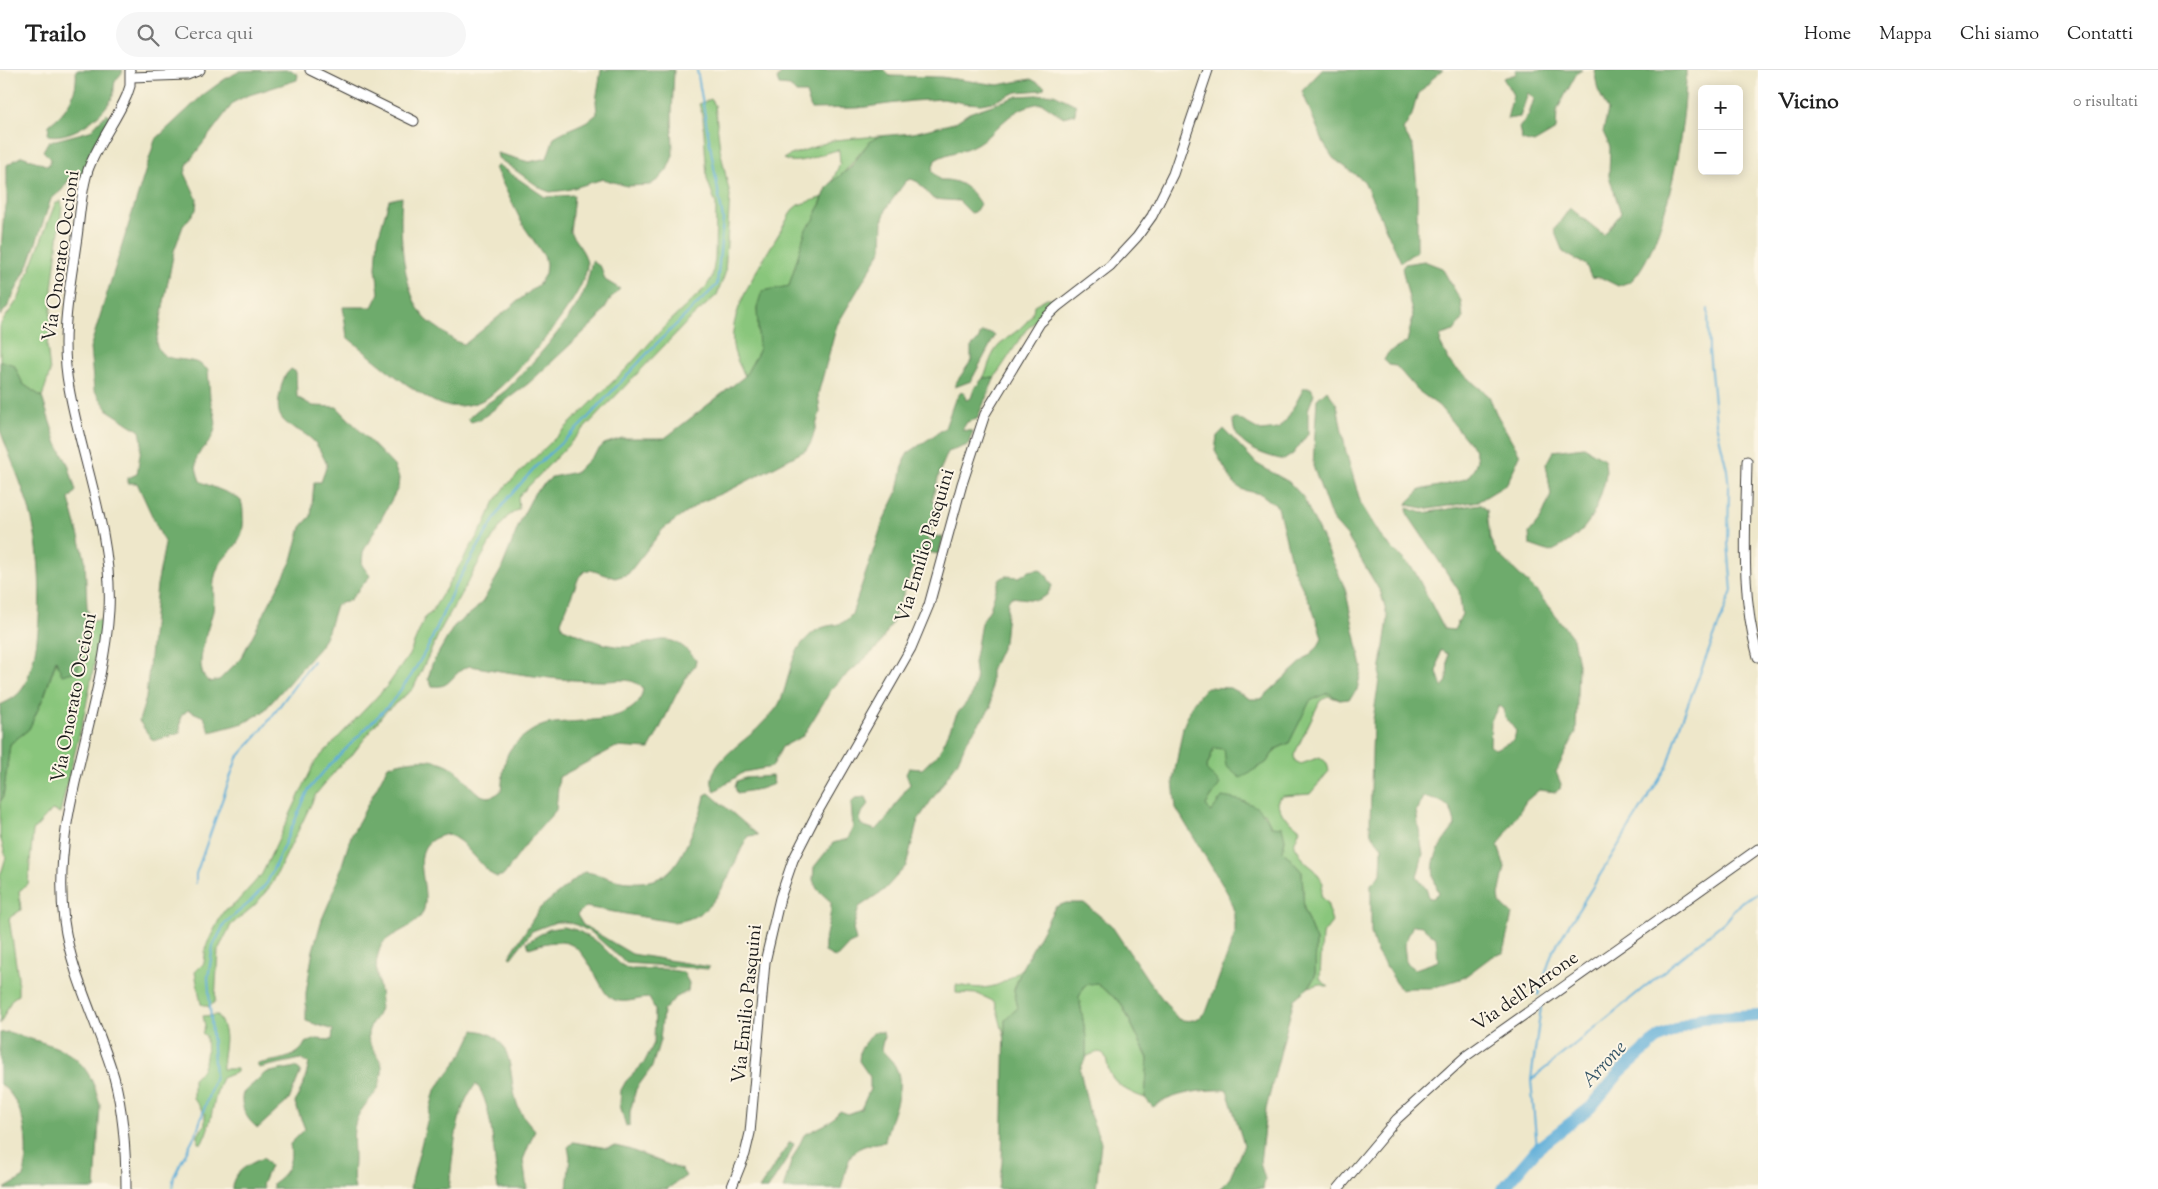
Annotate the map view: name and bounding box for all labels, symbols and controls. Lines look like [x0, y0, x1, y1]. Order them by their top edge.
search box [116, 12, 466, 57]
text: Trailo [25, 18, 86, 52]
icon: search [134, 21, 162, 49]
text: Cerca qui [174, 21, 253, 48]
text: Home [1804, 22, 1851, 48]
text: Mappa [1879, 22, 1932, 48]
text: Chi siamo [1960, 22, 2039, 48]
text: Contatti [2067, 22, 2133, 48]
map controls [1698, 85, 1743, 175]
button: + [1698, 85, 1743, 130]
text: Vicino [1778, 88, 1839, 118]
text: 0 risultati [2073, 91, 2138, 114]
button: − [1698, 130, 1743, 175]
street label: Via Onorato Occioni [37, 169, 87, 343]
street label: Via Emilio Pasquini [890, 465, 962, 627]
street label: Via Onorato Occioni [45, 611, 105, 785]
street label: Via Emilio Pasquini [726, 923, 770, 1085]
street label: Via dell'Arrone [1467, 945, 1585, 1039]
water label: Arrone [1576, 1035, 1634, 1095]

